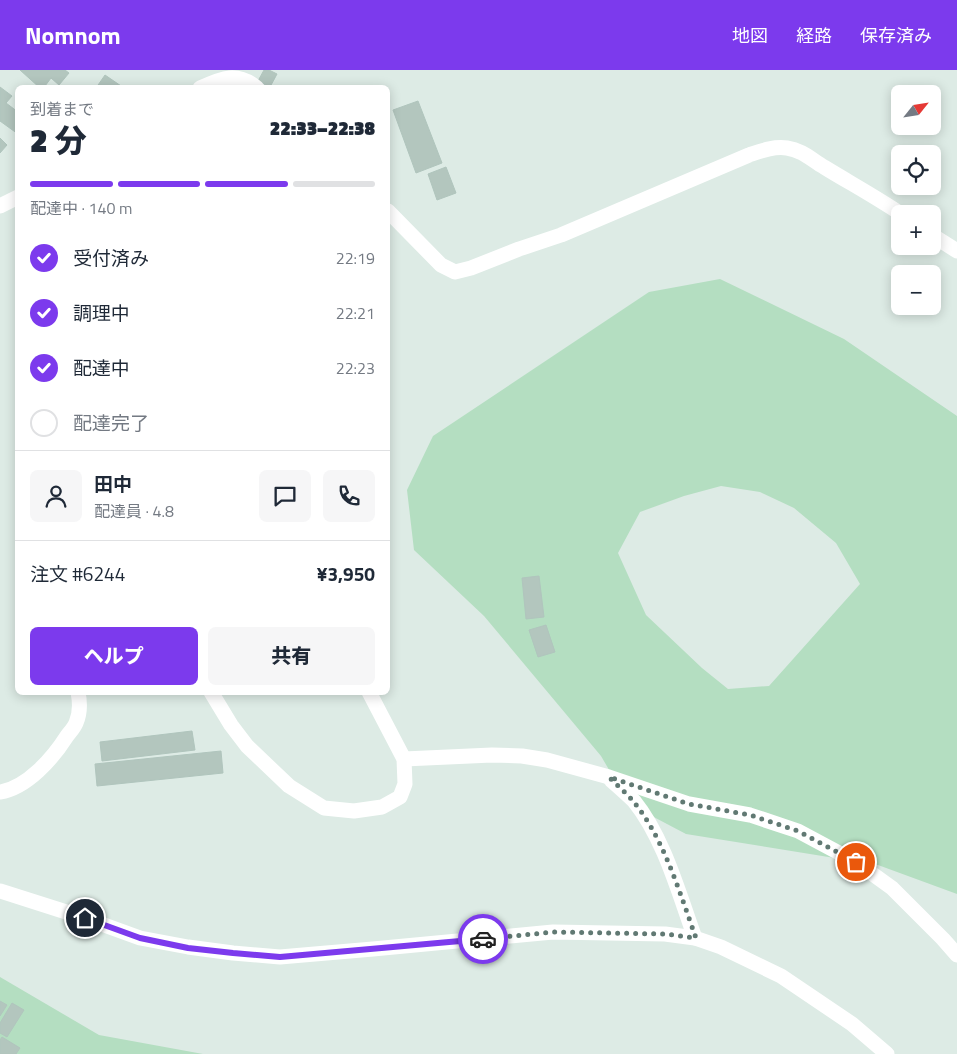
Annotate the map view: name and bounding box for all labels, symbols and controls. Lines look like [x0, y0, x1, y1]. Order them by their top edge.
text: Nomnom [25, 17, 121, 53]
text: 地図 [732, 22, 768, 49]
text: 経路 [796, 22, 832, 49]
text: 保存済み [860, 22, 932, 49]
north arrow [891, 85, 941, 135]
map controls [891, 85, 941, 315]
text: 到着まで [30, 97, 94, 121]
text: 22:33–22:38 [270, 113, 375, 142]
text: 2 分 [30, 116, 86, 164]
button: locate [891, 145, 941, 195]
text: 配達中 · 140 m [30, 196, 132, 220]
button: + [891, 205, 941, 255]
text: 受付済み [73, 243, 149, 272]
icon: check [30, 244, 58, 272]
text: 22:19 [336, 246, 375, 270]
button: − [891, 265, 941, 315]
text: 調理中 [73, 298, 130, 327]
icon: check [30, 299, 58, 327]
text: 22:21 [336, 301, 375, 325]
text: 配達中 [73, 353, 130, 382]
icon: check [30, 354, 58, 382]
text: 22:23 [336, 356, 375, 380]
text: 配達完了 [73, 408, 149, 437]
text: 田中 [94, 469, 132, 498]
button: person [30, 470, 82, 522]
button: chat [259, 470, 311, 522]
button: phone [323, 470, 375, 522]
text: 配達員 · 4.8 [94, 499, 174, 523]
text: 注文 #6244 [30, 559, 125, 588]
text: ¥3,950 [317, 559, 375, 588]
button: ヘルプ [30, 627, 198, 685]
button: 共有 [208, 627, 375, 685]
pin [835, 841, 877, 883]
icon: bag [842, 848, 870, 876]
pin [64, 897, 106, 939]
icon: home [71, 904, 99, 932]
courier [458, 914, 508, 964]
icon: car [469, 925, 497, 953]

